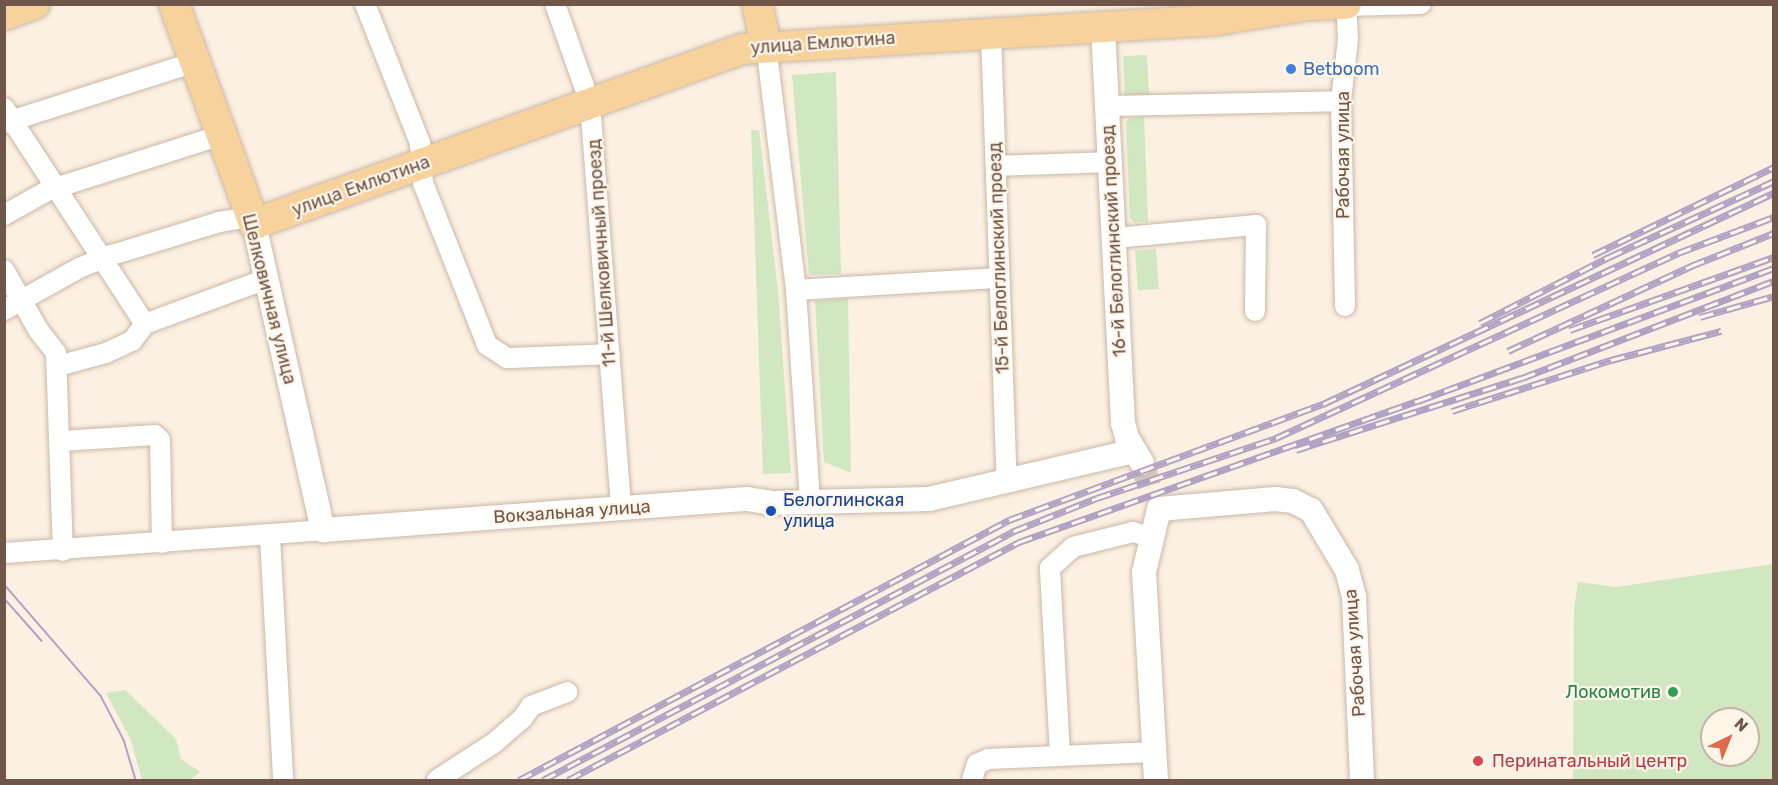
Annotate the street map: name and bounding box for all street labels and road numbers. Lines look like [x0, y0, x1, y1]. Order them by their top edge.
street label: улица Емлютина [750, 27, 896, 59]
street label: Рабочая улица [1332, 91, 1354, 219]
street label: 16-й Белоглинский проезд [1097, 124, 1131, 358]
street label: 11-й Шелковичный проезд [583, 138, 621, 368]
street label: 15-й Белоглинский проезд [984, 142, 1014, 374]
street label: улица Емлютина [289, 151, 433, 221]
street label: Шелковичная улица [237, 211, 301, 387]
street label: Вокзальная улица [493, 496, 651, 528]
street label: Рабочая улица [1340, 588, 1370, 718]

